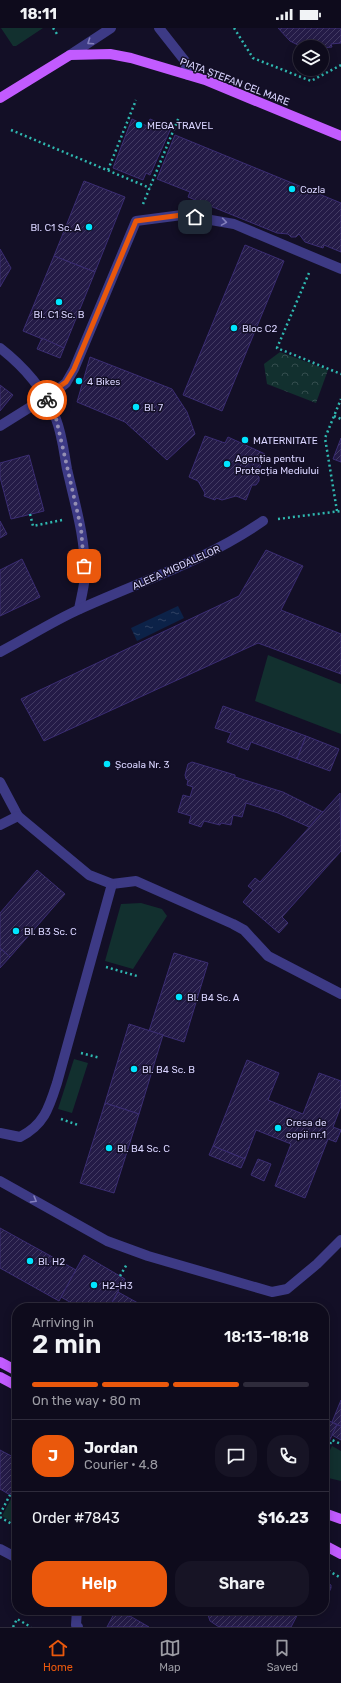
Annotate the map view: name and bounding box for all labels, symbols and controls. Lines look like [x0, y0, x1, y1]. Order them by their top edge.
text: 18:11 [20, 5, 57, 23]
one-way arrow [88, 37, 95, 44]
map controls [293, 40, 329, 76]
button: layers [293, 40, 329, 76]
street label: PIAȚA ȘTEFAN CEL MARE [178, 55, 291, 108]
marker: MEGA TRAVEL [134, 120, 144, 130]
place label: MEGA TRAVEL [147, 120, 213, 132]
marker: Cozla [287, 184, 297, 194]
place label: Cozla [300, 184, 325, 196]
pin [178, 200, 212, 234]
icon: home [184, 206, 206, 228]
one-way arrow [221, 217, 227, 226]
place label: Bl. C1 Sc. A [30, 222, 81, 234]
marker: Bl. C1 Sc. A [84, 222, 94, 232]
marker: Bl. C1 Sc. B [54, 297, 64, 307]
place label: Bl. C1 Sc. B [34, 309, 85, 321]
marker: Bloc C2 [229, 323, 239, 333]
place label: Bloc C2 [242, 323, 277, 335]
marker: 4 Bikes [74, 376, 84, 386]
place label: 4 Bikes [87, 376, 120, 388]
courier [27, 380, 67, 420]
icon: bike [36, 389, 58, 411]
marker: Bl. 7 [131, 402, 141, 412]
place label: Bl. 7 [144, 402, 163, 414]
marker: MATERNITATE [240, 435, 250, 445]
place label: MATERNITATE [253, 435, 318, 447]
place label: Agenția pentru Protecția Mediului [235, 453, 319, 477]
marker: Agenția pentru Protecția Mediului [222, 459, 232, 469]
street label: ALEEA MIGDALELOR [131, 543, 223, 593]
pin [67, 549, 101, 583]
icon: bag [73, 555, 95, 577]
marker: Școala Nr. 3 [102, 759, 112, 769]
place label: Școala Nr. 3 [115, 759, 170, 771]
marker: Bl. B3 Sc. C [11, 926, 21, 936]
place label: Bl. B3 Sc. C [24, 926, 77, 938]
marker: Bl. B4 Sc. A [174, 992, 184, 1002]
place label: Bl. B4 Sc. A [187, 992, 240, 1004]
marker: Bl. B4 Sc. B [129, 1064, 139, 1074]
place label: Bl. B4 Sc. B [142, 1064, 195, 1076]
place label: Cresa de copii nr.1 [286, 1117, 327, 1141]
marker: Cresa de copii nr.1 [273, 1123, 283, 1133]
marker: Bl. B4 Sc. C [104, 1143, 114, 1153]
place label: Bl. B4 Sc. C [117, 1143, 170, 1155]
one-way arrow [30, 1196, 37, 1203]
marker: Bl. H2 [25, 1256, 35, 1266]
place label: Bl. H2 [38, 1256, 65, 1268]
marker: H2-H3 [89, 1280, 99, 1290]
place label: H2-H3 [102, 1280, 133, 1292]
text: Arriving in [32, 1315, 94, 1330]
text: 18:13–18:18 [224, 1328, 309, 1346]
text: 2 min [32, 1329, 101, 1360]
text: On the way · 80 m [32, 1393, 141, 1408]
button: chat [215, 1435, 257, 1477]
button: phone [267, 1435, 309, 1477]
text: Jordan [84, 1439, 138, 1457]
text: J [48, 1447, 58, 1465]
text: Courier · 4.8 [84, 1457, 158, 1472]
text: Order #7843 [32, 1509, 120, 1527]
text: $16.23 [258, 1509, 309, 1527]
button: Help [32, 1561, 167, 1607]
button: Share [175, 1561, 309, 1607]
tab: Home [43, 1637, 73, 1674]
tab: Map [159, 1637, 181, 1674]
tab: Saved [267, 1637, 298, 1674]

